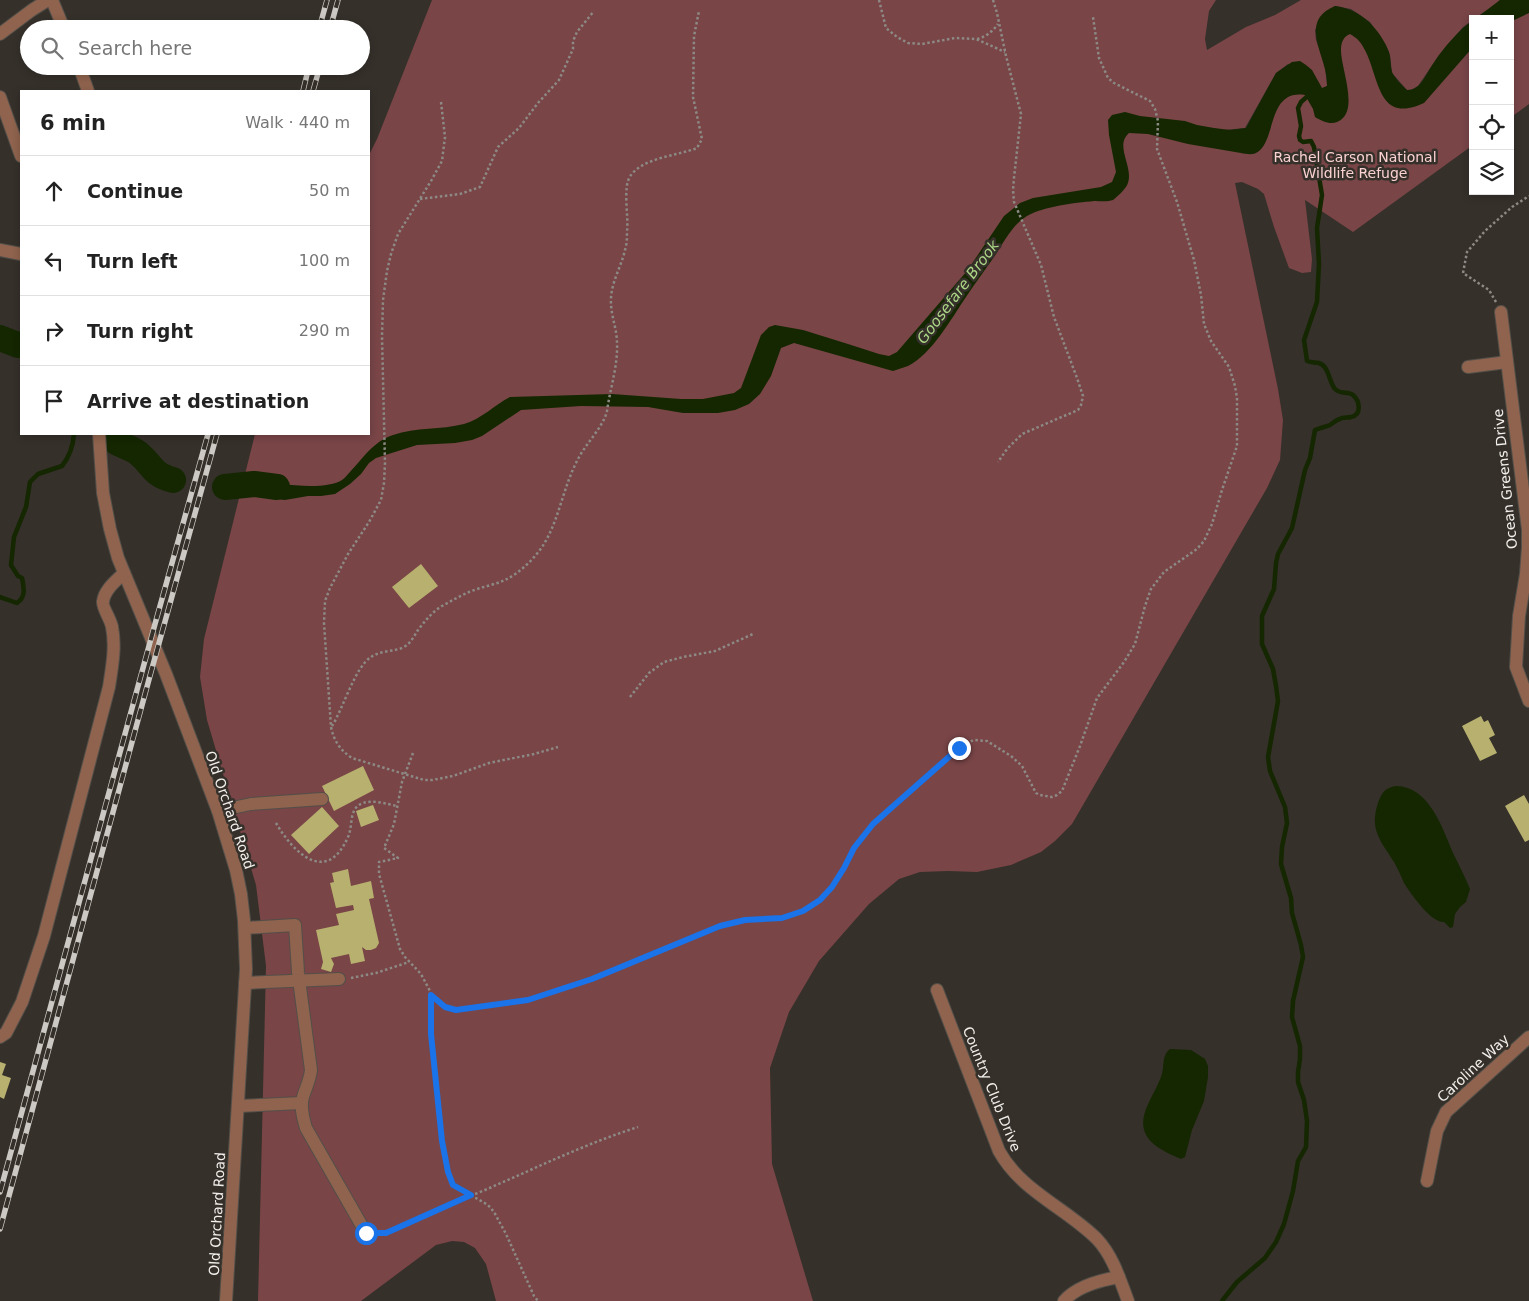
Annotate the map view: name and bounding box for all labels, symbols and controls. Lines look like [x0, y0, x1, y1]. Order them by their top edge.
map controls [1469, 15, 1514, 195]
button: + [1469, 15, 1514, 60]
search box [20, 20, 370, 75]
icon: search [38, 34, 66, 62]
text: Search here [78, 37, 192, 59]
button: − [1469, 60, 1514, 105]
button: locate [1469, 105, 1514, 150]
text: 6 min [40, 111, 106, 135]
text: Walk · 440 m [245, 113, 350, 132]
park label: Rachel Carson National Wildlife Refuge [1273, 149, 1437, 181]
button: layers [1469, 150, 1514, 195]
icon: ahead [40, 177, 68, 205]
text: Continue [87, 180, 183, 202]
text: 50 m [309, 181, 350, 200]
water label: Goosefare Brook [913, 236, 1004, 347]
icon: left [40, 247, 68, 275]
text: Turn left [87, 250, 178, 272]
text: 100 m [299, 251, 350, 270]
icon: right [40, 317, 68, 345]
text: Turn right [87, 320, 193, 342]
text: 290 m [299, 321, 350, 340]
icon: arrive [40, 387, 68, 415]
text: Arrive at destination [87, 390, 309, 412]
street label: Ocean Greens Drive [1490, 408, 1520, 550]
route end [948, 737, 971, 760]
street label: Old Orchard Road [202, 749, 258, 871]
street label: Country Club Drive [960, 1024, 1024, 1154]
street label: Caroline Way [1434, 1031, 1512, 1105]
street label: Old Orchard Road [206, 1152, 228, 1276]
route start [355, 1222, 378, 1245]

